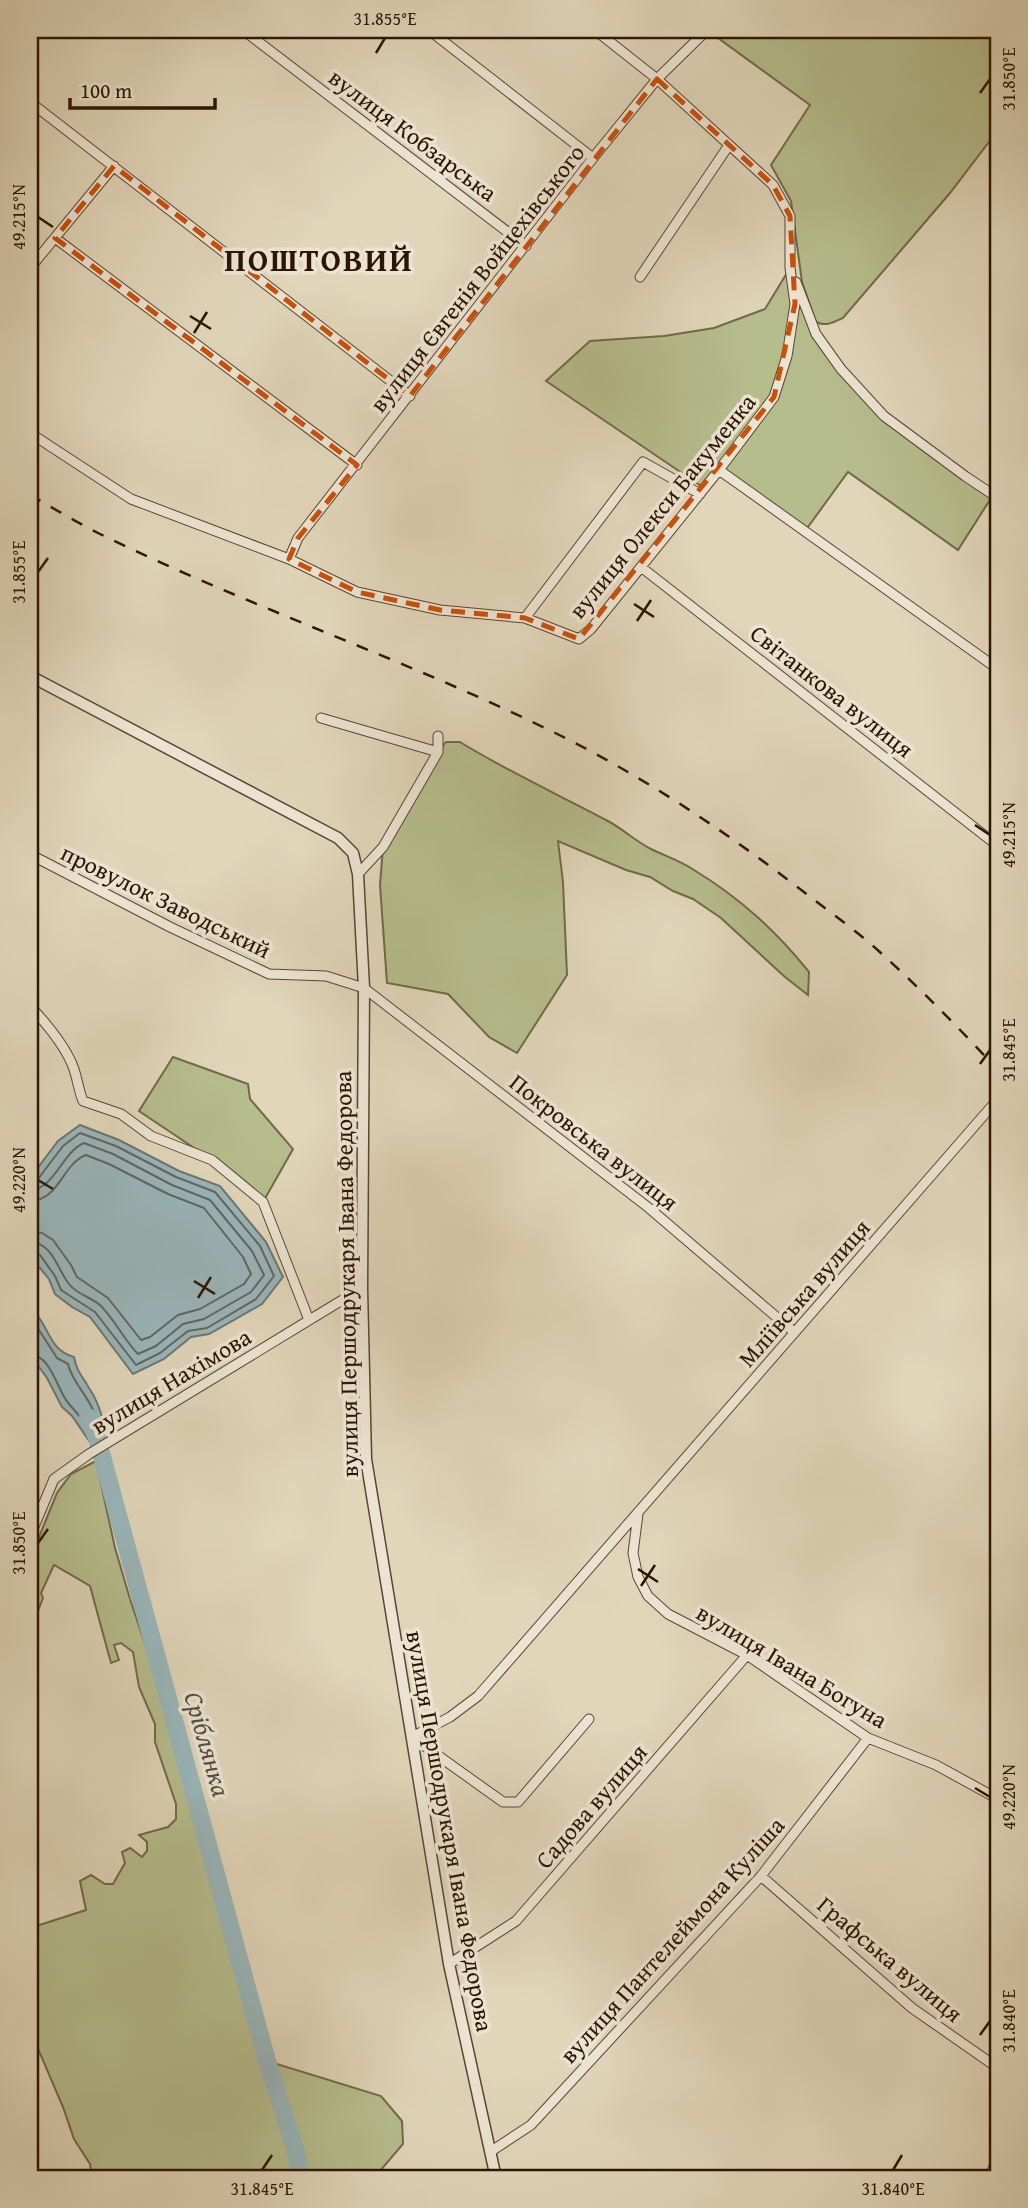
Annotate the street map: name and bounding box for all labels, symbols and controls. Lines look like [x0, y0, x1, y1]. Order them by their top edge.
text: 31.855°E [353, 5, 417, 32]
text: 31.850°E [995, 47, 1022, 111]
street label: вулиця Кобзарська [322, 60, 505, 210]
scale bar [70, 66, 215, 110]
text: 100 m [80, 75, 132, 106]
street label: вулиця Євгенія Войцехівського [361, 136, 593, 420]
text: 49.215°N [5, 184, 32, 250]
district label: ПОШТОВИЙ [224, 236, 414, 283]
street label: вулиця Олекси Бакуменка [560, 386, 764, 626]
text: 31.855°E [5, 540, 32, 604]
street label: Світанкова вулиця [743, 616, 921, 766]
text: 49.215°N [995, 802, 1022, 868]
street label: провулок Заводський [55, 835, 277, 967]
text: 31.845°E [995, 1018, 1022, 1082]
street label: Покровська вулиця [502, 1065, 686, 1219]
street label: вулиця Першодрукаря Івана Федорова [325, 1070, 367, 1478]
text: 49.220°N [5, 1147, 32, 1213]
street label: Мліївська вулиця [730, 1211, 878, 1375]
street label: вулиця Нахімова [84, 1319, 258, 1443]
text: 31.850°E [5, 1511, 32, 1575]
street label: вулиця Івана Богуна [690, 1595, 895, 1737]
street label: вулиця Першодрукаря Івана Федорова [397, 1628, 503, 2035]
water label: Сріблянка [174, 1687, 242, 1801]
street label: Садова вулиця [527, 1736, 655, 1876]
text: 49.220°N [995, 1764, 1022, 1830]
street label: вулиця Пантелеймона Куліша [551, 1808, 793, 2071]
street label: Графська вулиця [810, 1888, 970, 2030]
text: 31.840°E [995, 1989, 1022, 2053]
text: 31.845°E [230, 2175, 294, 2202]
text: 31.840°E [861, 2175, 925, 2202]

